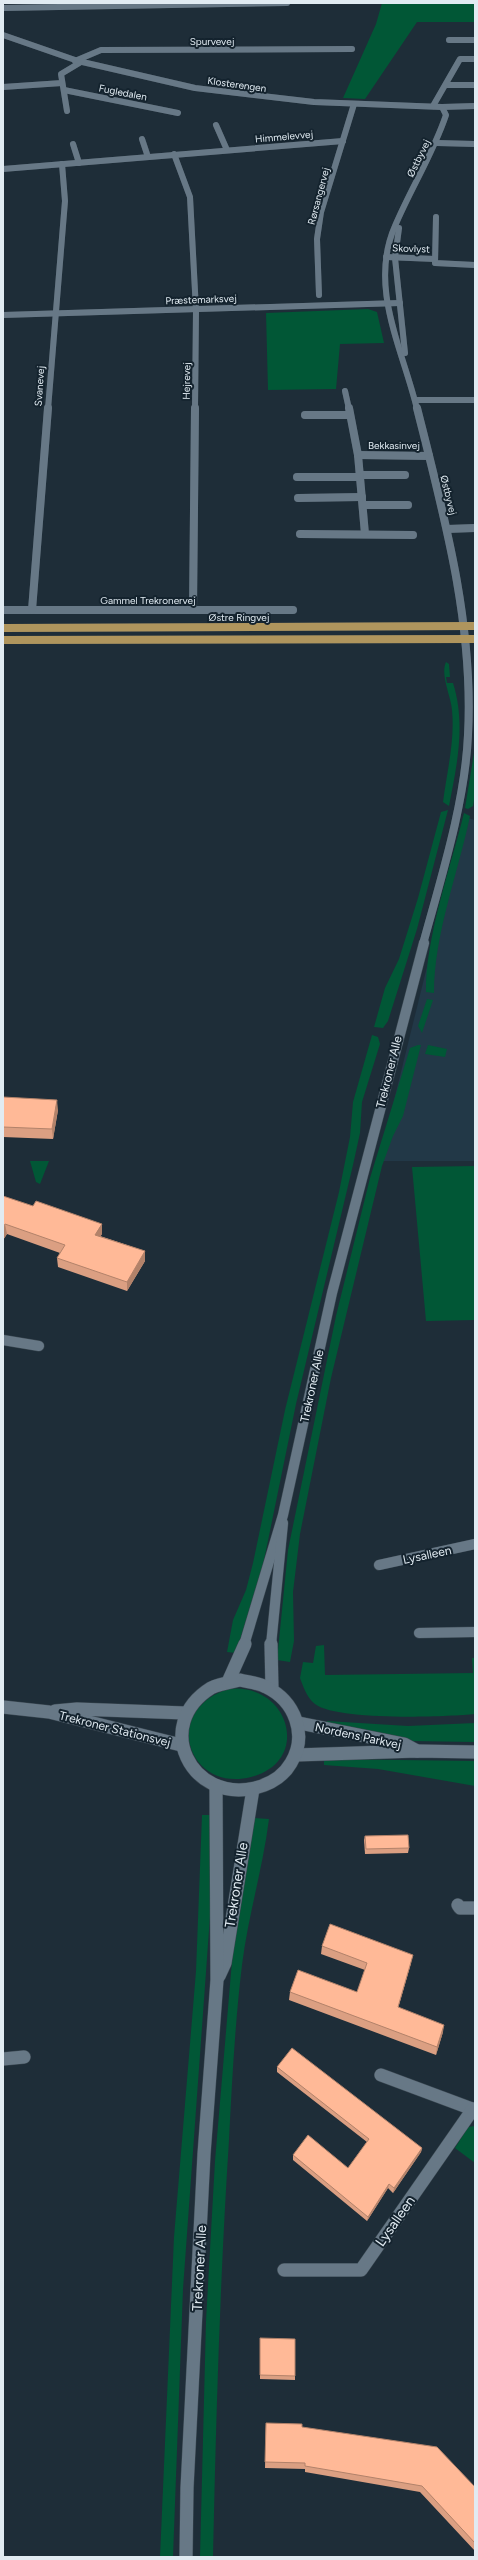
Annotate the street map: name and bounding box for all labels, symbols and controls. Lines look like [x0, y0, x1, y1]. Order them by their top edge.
street label: Spurvevej [190, 35, 235, 48]
street label: Klosterengen [207, 74, 268, 95]
street label: Fugledalen [98, 81, 148, 104]
street label: Himmelevvej [254, 127, 314, 146]
street label: Østbyvej [404, 137, 433, 179]
street label: Rørsangervej [305, 166, 332, 226]
street label: Skovlyst [392, 241, 430, 256]
street label: Præstemarksvej [165, 292, 237, 307]
street label: Hejrevej [180, 362, 193, 400]
street label: Svanevej [32, 365, 47, 407]
street label: Bekkasinvej [368, 439, 420, 452]
street label: Østbyvej [437, 474, 460, 517]
street label: Gammel Trekronervej [100, 594, 196, 607]
street label: Østre Ringvej [209, 611, 270, 624]
street label: Trekroner Alle [373, 1034, 405, 1109]
street label: Trekroner Alle [297, 1348, 327, 1424]
street label: Lysalleen [401, 1543, 453, 1567]
street label: Trekroner Stationsvej [58, 1708, 172, 1750]
street label: Nordens Parkvej [314, 1720, 402, 1752]
street label: Trekroner Alle [221, 1841, 252, 1929]
street label: Lysalleen [372, 2193, 419, 2250]
street label: Trekroner Alle [189, 2224, 210, 2311]

